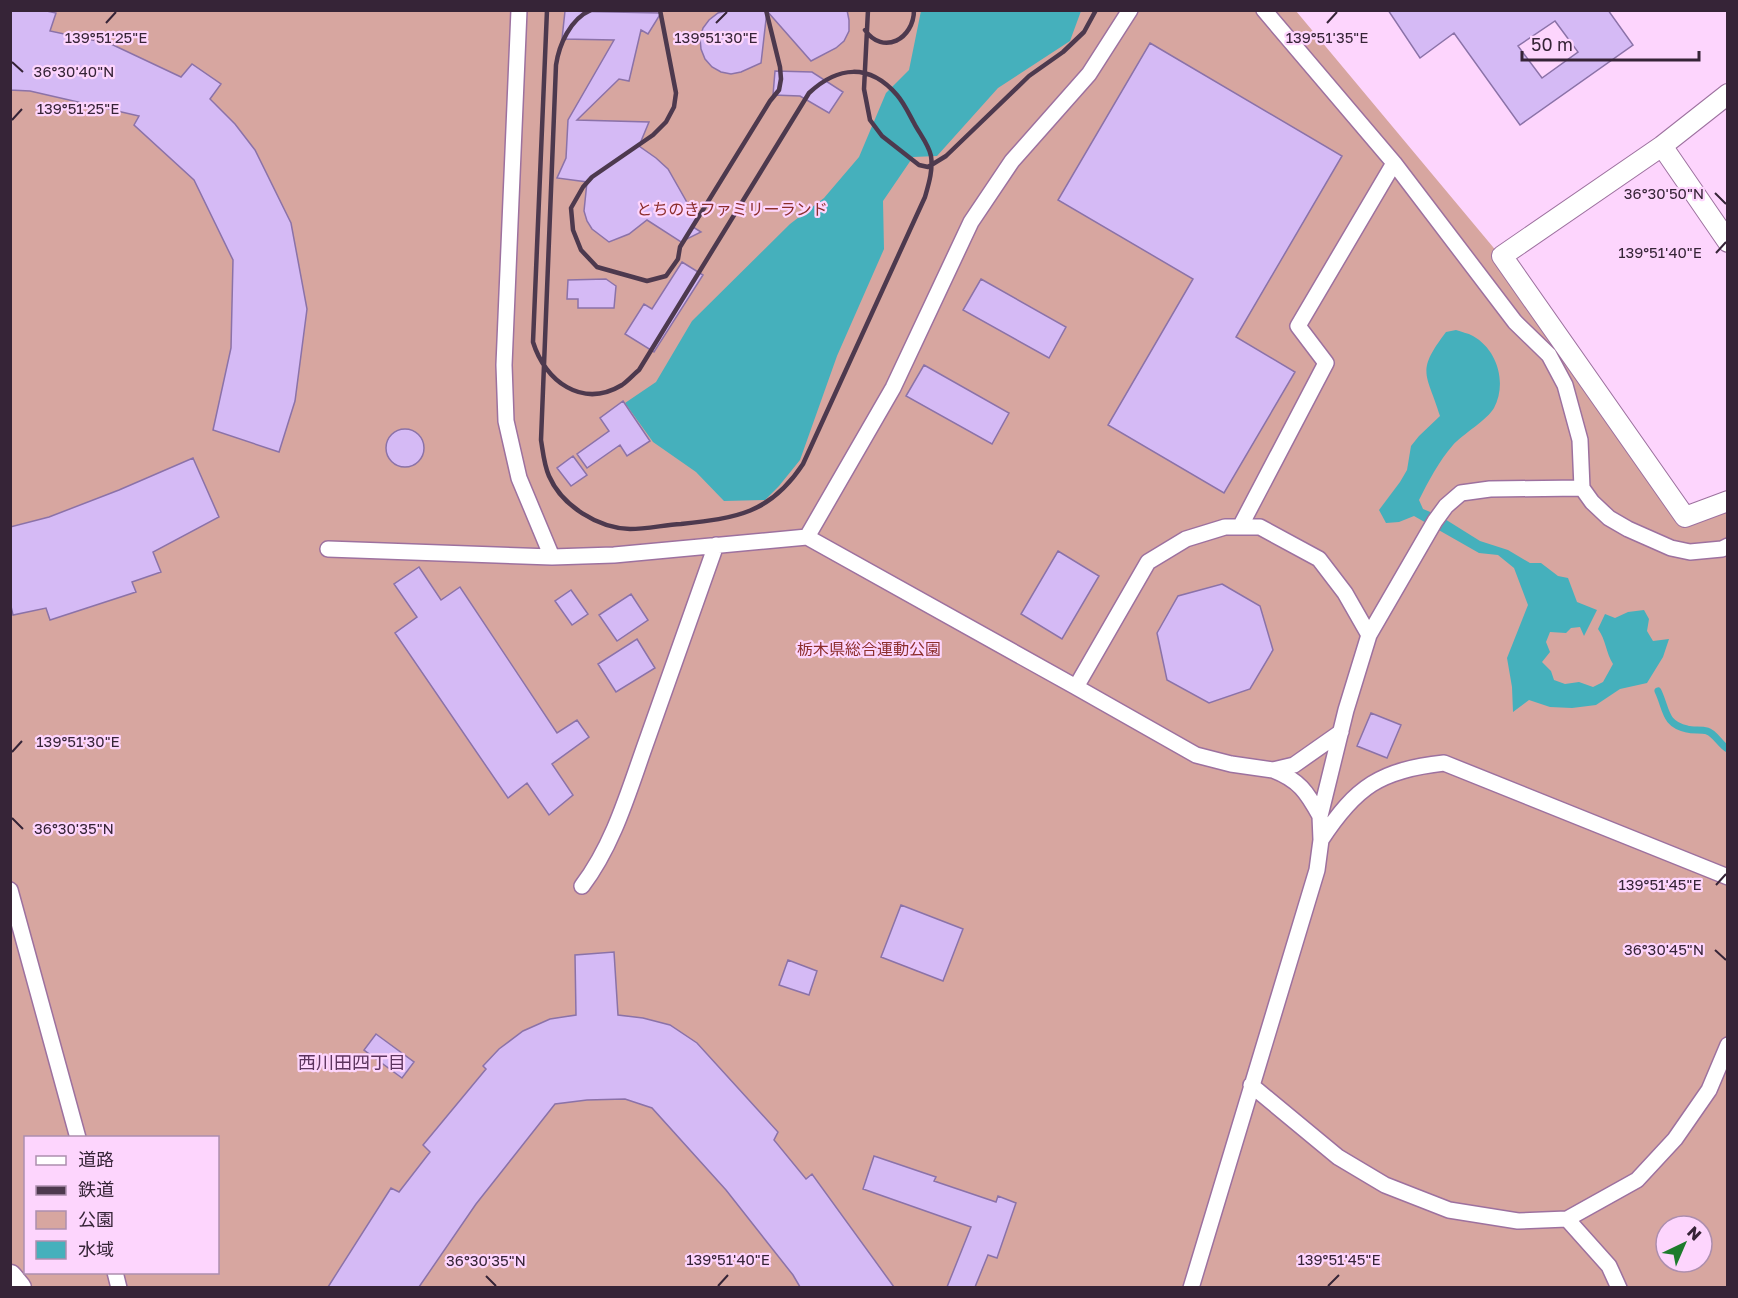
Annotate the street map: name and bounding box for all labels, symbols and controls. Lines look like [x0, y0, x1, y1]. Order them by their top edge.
scale bar [1522, 24, 1699, 62]
text: 139°51'25"E [65, 28, 147, 46]
text: 139°51'30"E [674, 28, 758, 46]
text: 139°51'35"E [1286, 28, 1368, 46]
text: 50 m [1531, 33, 1573, 55]
text: 36°30'40"N [34, 62, 114, 80]
text: 139°51'25"E [37, 99, 119, 117]
text: 36°30'50"N [1624, 184, 1704, 202]
park label: とちのきファミリーランド [636, 199, 828, 219]
text: 139°51'40"E [1618, 243, 1702, 261]
park label: 栃木県総合運動公園 [797, 639, 941, 659]
text: 139°51'30"E [36, 732, 120, 750]
text: 36°30'35"N [34, 819, 114, 837]
text: 139°51'45"E [1618, 875, 1702, 893]
text: 36°30'45"N [1624, 940, 1704, 958]
district label: 西川田四丁目 [298, 1051, 406, 1073]
legend [24, 1136, 219, 1274]
text: 道路 [78, 1148, 114, 1170]
text: 鉄道 [78, 1178, 114, 1200]
text: 公園 [78, 1208, 114, 1230]
north arrow [1654, 1214, 1714, 1274]
text: N [1683, 1222, 1706, 1245]
text: 水域 [78, 1238, 114, 1260]
text: 139°51'40"E [686, 1250, 770, 1268]
text: 139°51'45"E [1297, 1250, 1381, 1268]
text: 36°30'35"N [446, 1251, 526, 1269]

